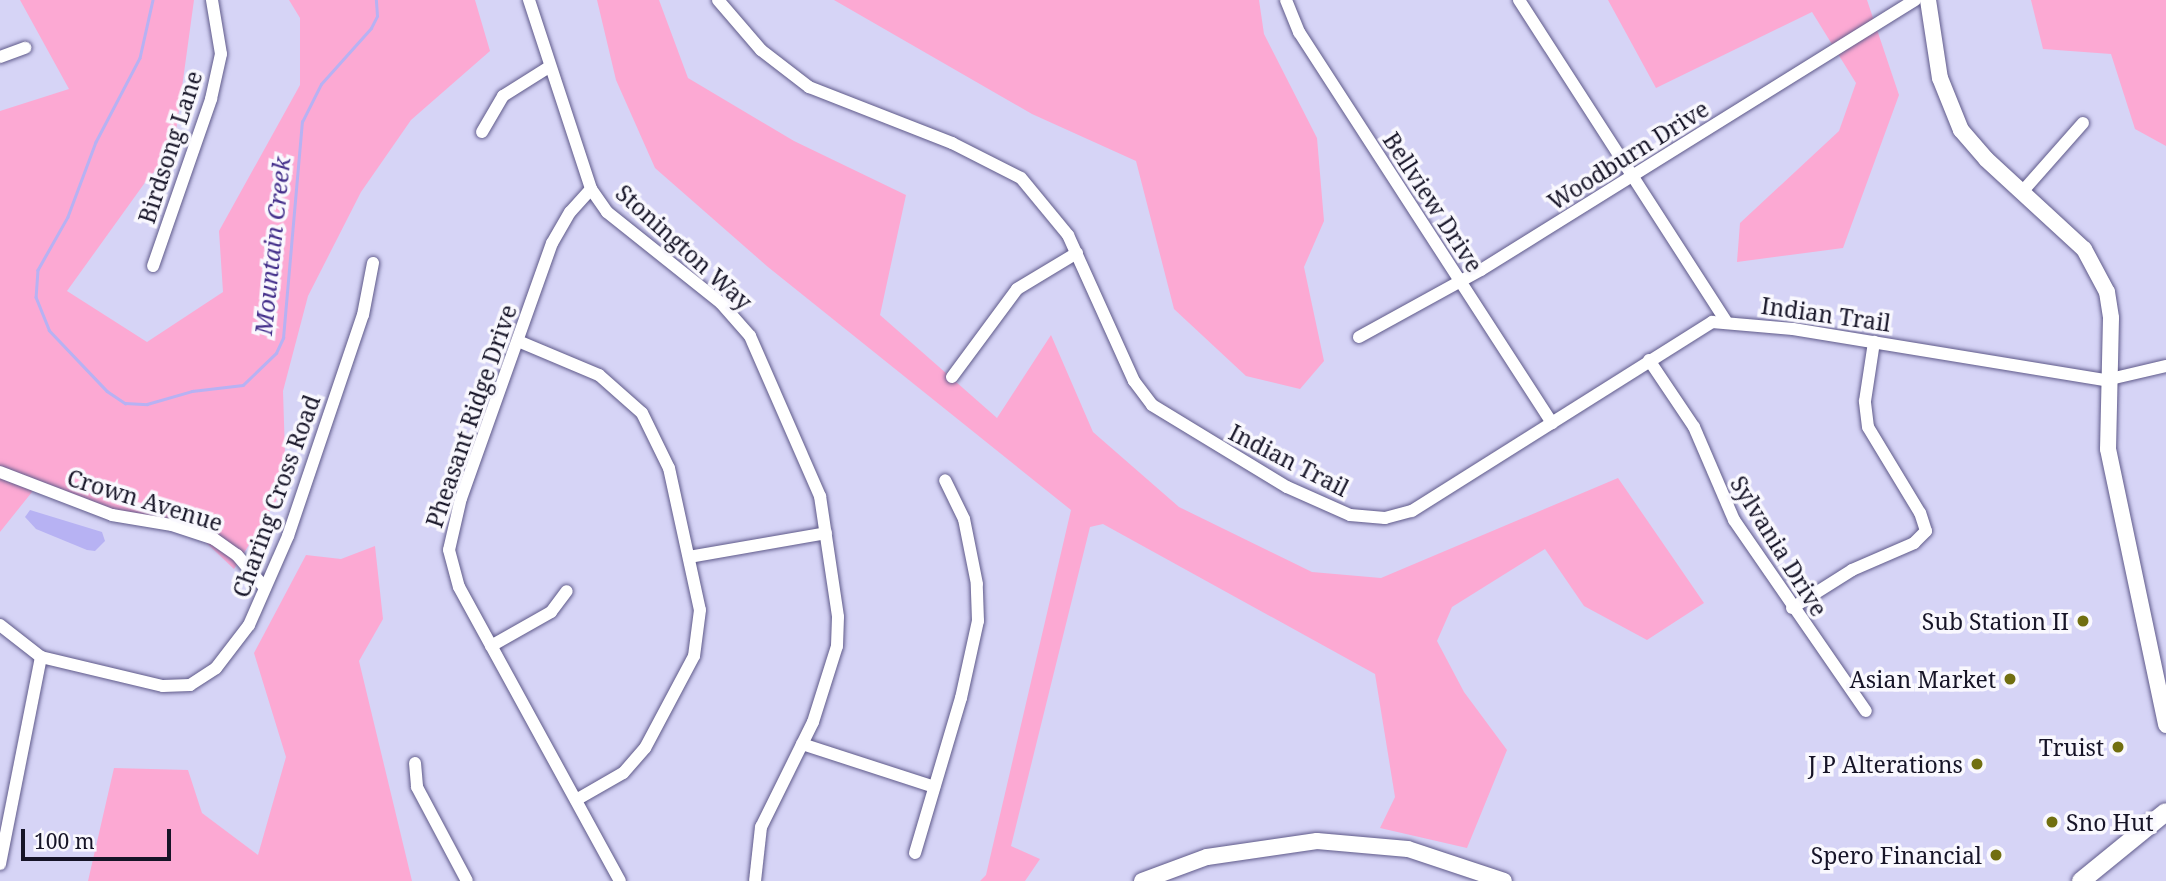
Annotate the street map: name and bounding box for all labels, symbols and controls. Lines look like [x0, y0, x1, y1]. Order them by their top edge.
street label: Birdsong Lane [132, 67, 208, 227]
street label: Woodburn Drive [1543, 94, 1713, 216]
street label: Bellview Drive [1378, 127, 1488, 277]
water label: Mountain Creek [248, 156, 296, 336]
street label: Stonington Way [610, 179, 758, 315]
street label: Indian Trail [1759, 291, 1893, 337]
street label: Pheasant Ridge Drive [420, 301, 522, 531]
street label: Charing Cross Road [227, 391, 325, 601]
street label: Indian Trail [1225, 418, 1353, 502]
street label: Crown Avenue [64, 463, 226, 537]
street label: Sylvania Drive [1725, 471, 1833, 621]
place label: Sub Station II [1922, 607, 2069, 635]
marker: Sub Station II [2075, 613, 2091, 629]
place label: Asian Market [1850, 665, 1996, 693]
marker: Asian Market [2002, 671, 2018, 687]
place label: Truist [2039, 733, 2104, 761]
marker: Truist [2110, 739, 2126, 755]
place label: J P Alterations [1808, 750, 1963, 778]
marker: J P Alterations [1969, 756, 1985, 772]
place label: Sno Hut [2066, 808, 2154, 836]
scale bar [24, 814, 175, 858]
marker: Sno Hut [2044, 814, 2060, 830]
text: 100 m [34, 827, 95, 855]
place label: Spero Financial [1811, 841, 1982, 869]
marker: Spero Financial [1988, 847, 2004, 863]

